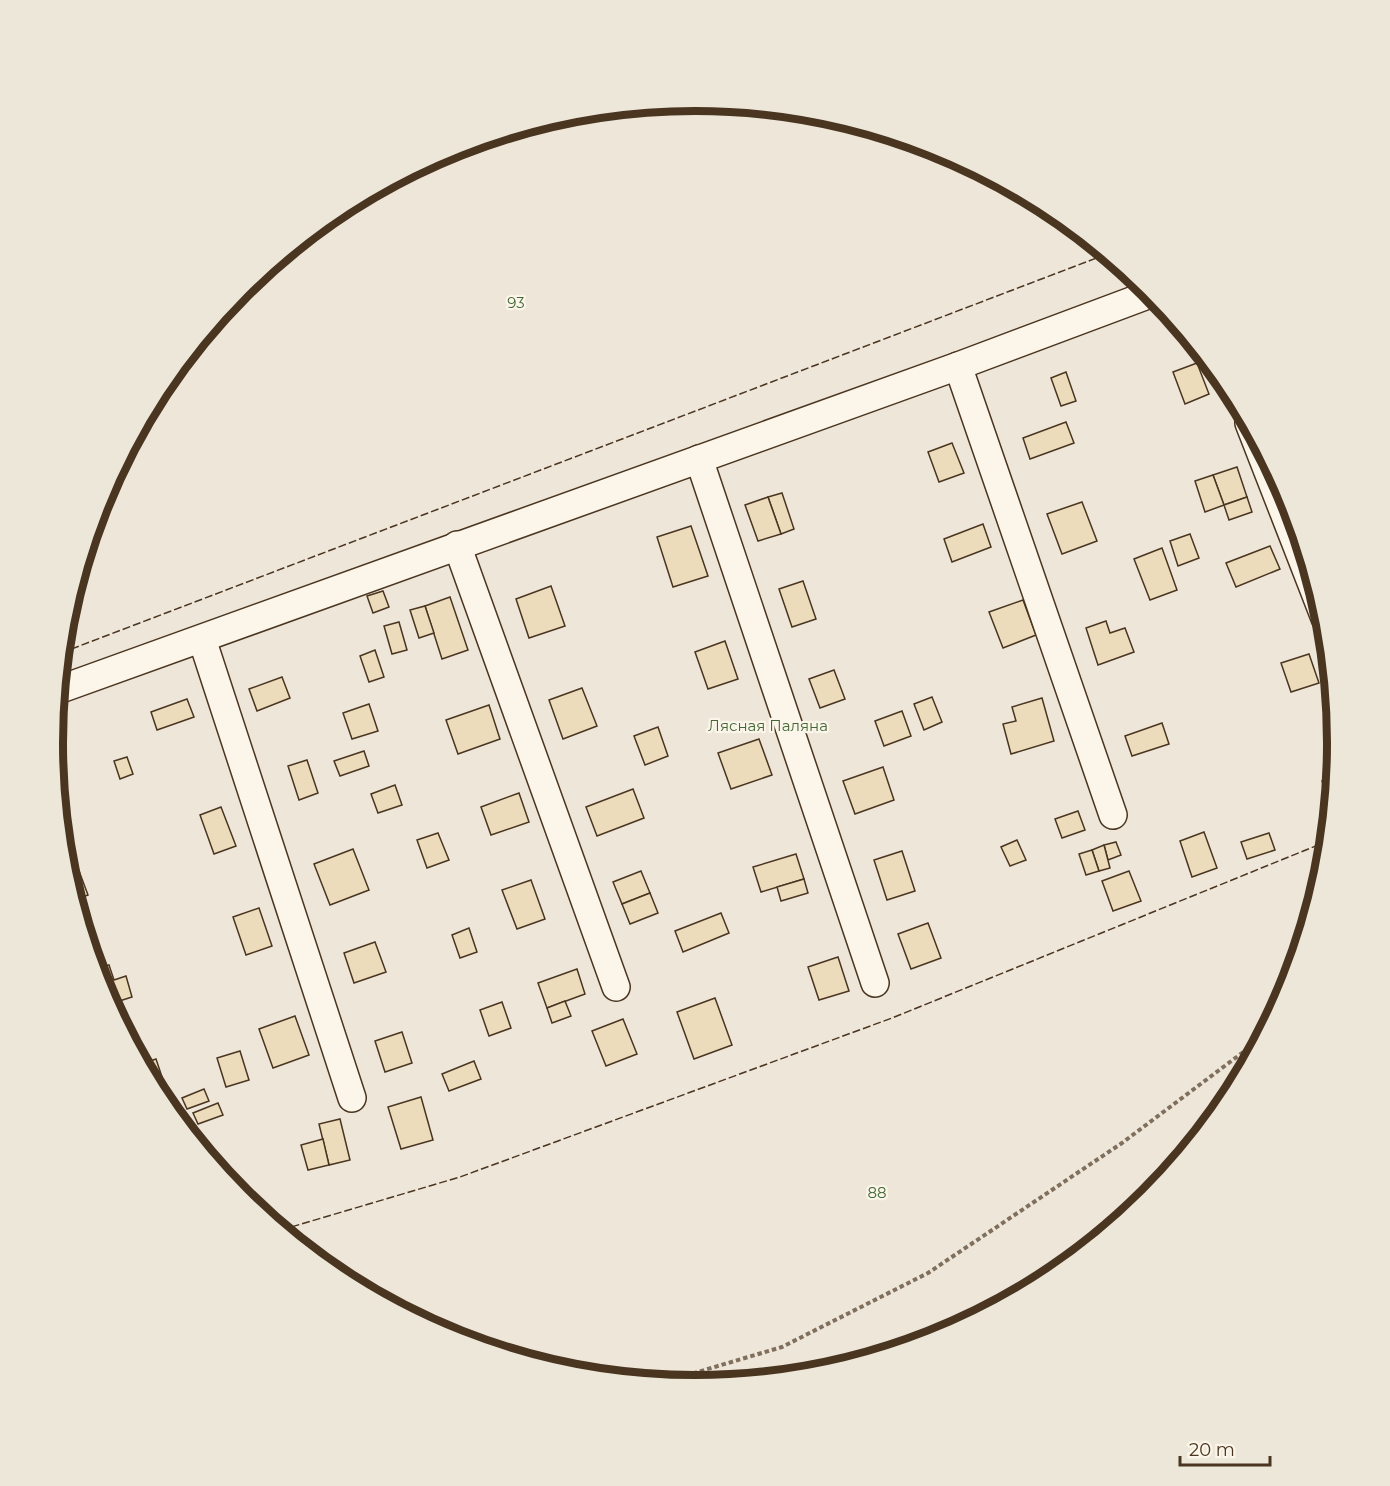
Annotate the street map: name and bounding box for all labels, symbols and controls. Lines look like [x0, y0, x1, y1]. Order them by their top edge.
park label: 93 [507, 293, 525, 312]
park label: Лясная Паляна [708, 716, 828, 735]
park label: 88 [867, 1183, 887, 1202]
scale bar [1180, 1429, 1270, 1467]
text: 20 m [1189, 1439, 1235, 1461]

